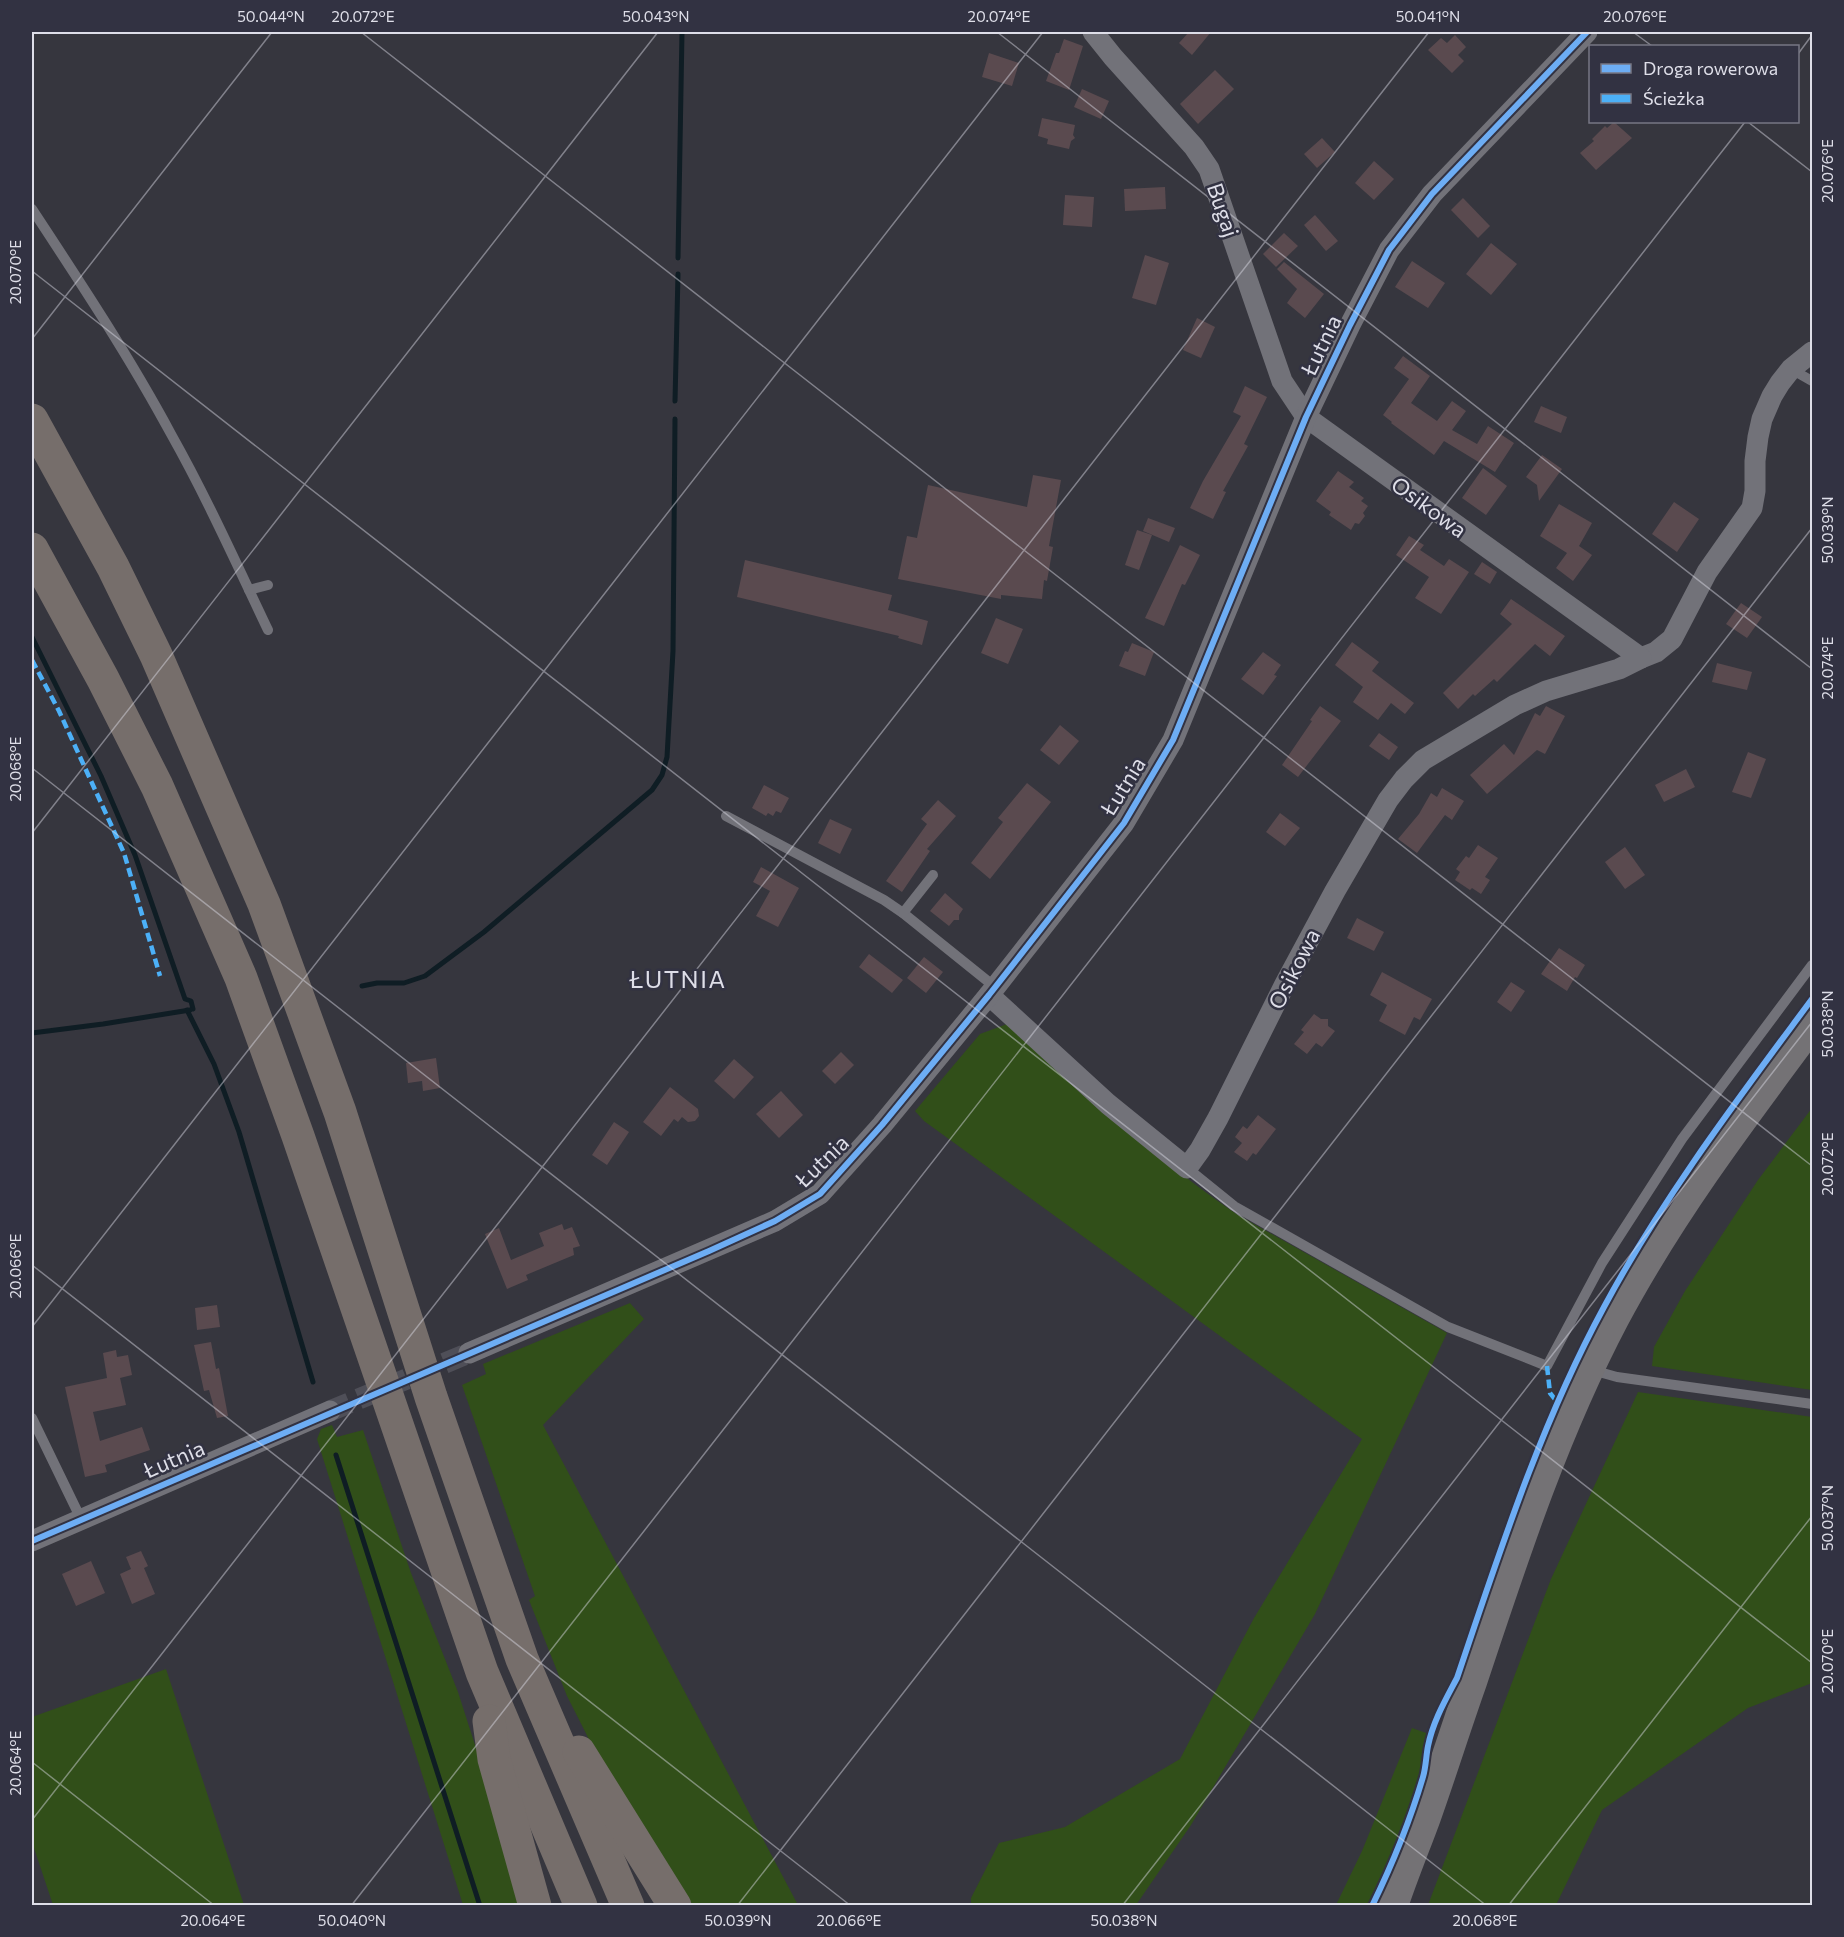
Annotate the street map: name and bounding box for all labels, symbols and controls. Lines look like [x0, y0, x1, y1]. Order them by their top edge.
text: 50.044°N [237, 7, 305, 25]
text: 20.072°E [331, 7, 395, 25]
text: 50.043°N [622, 7, 690, 25]
text: 20.074°E [968, 7, 1030, 25]
text: 50.041°N [1396, 7, 1460, 25]
text: 20.076°E [1603, 7, 1667, 25]
legend [1589, 45, 1799, 123]
text: Droga rowerowa [1643, 57, 1778, 79]
text: Ścieżka [1643, 87, 1705, 109]
text: 20.076°E [1818, 139, 1836, 203]
street label: Bugaj [1202, 179, 1245, 240]
text: 20.070°E [6, 240, 24, 304]
street label: Łutnia [1294, 310, 1347, 380]
street label: Osikowa [1386, 470, 1472, 543]
text: 50.039°N [1818, 496, 1836, 564]
text: 20.074°E [1818, 637, 1836, 699]
text: 20.068°E [6, 736, 24, 802]
street label: Łutnia [1094, 752, 1151, 821]
street label: Osikowa [1262, 924, 1325, 1014]
district label: ŁUTNIA [629, 964, 726, 993]
text: 50.038°N [1818, 990, 1836, 1058]
street label: Łutnia [789, 1129, 854, 1193]
text: 20.072°E [1818, 1132, 1836, 1196]
text: 20.066°E [6, 1233, 24, 1299]
street label: Łutnia [138, 1434, 208, 1484]
text: 50.037°N [1818, 1485, 1836, 1551]
text: 20.070°E [1818, 1629, 1836, 1693]
text: 20.064°E [6, 1730, 24, 1795]
text: 20.064°E [181, 1911, 246, 1929]
text: 50.040°N [318, 1911, 386, 1929]
text: 50.039°N [704, 1911, 772, 1929]
text: 20.066°E [816, 1911, 882, 1929]
text: 50.038°N [1090, 1911, 1158, 1929]
text: 20.068°E [1452, 1911, 1518, 1929]

